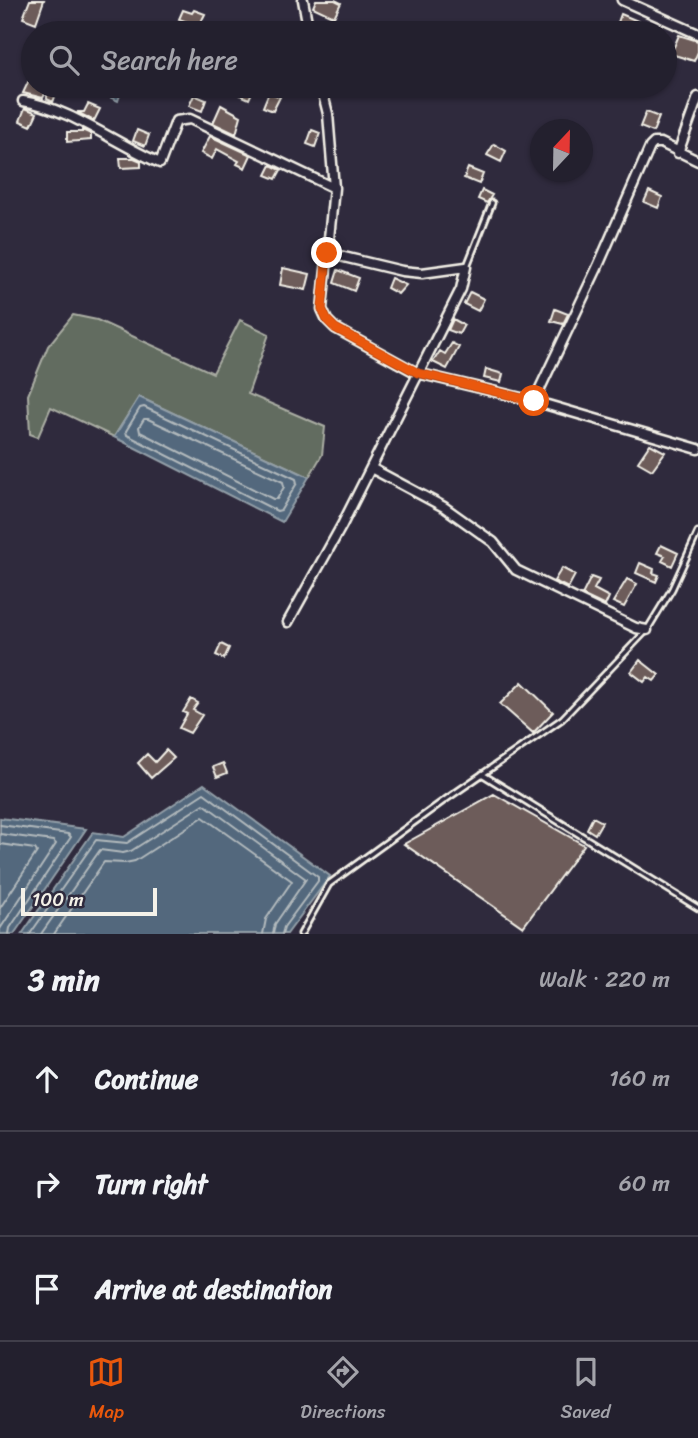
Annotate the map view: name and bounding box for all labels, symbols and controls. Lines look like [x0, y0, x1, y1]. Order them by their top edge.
search box [21, 21, 677, 98]
text: Search here [101, 37, 238, 83]
icon: search [45, 41, 83, 79]
north arrow [530, 119, 593, 182]
route end [311, 237, 342, 268]
route start [518, 385, 549, 416]
text: 100 m [32, 883, 84, 916]
scale bar [21, 885, 158, 917]
text: 3 min [28, 953, 100, 1007]
text: Walk · 220 m [539, 959, 670, 1000]
text: Continue [95, 1056, 198, 1102]
text: 160 m [609, 1058, 670, 1099]
icon: ahead [28, 1060, 66, 1098]
text: Turn right [95, 1161, 208, 1207]
text: 60 m [619, 1163, 670, 1204]
icon: right [28, 1165, 66, 1203]
text: Arrive at destination [95, 1266, 332, 1312]
icon: arrive [28, 1270, 66, 1308]
tab: Map [87, 1353, 125, 1428]
tab: Directions [300, 1353, 386, 1428]
tab: Saved [560, 1353, 611, 1428]

